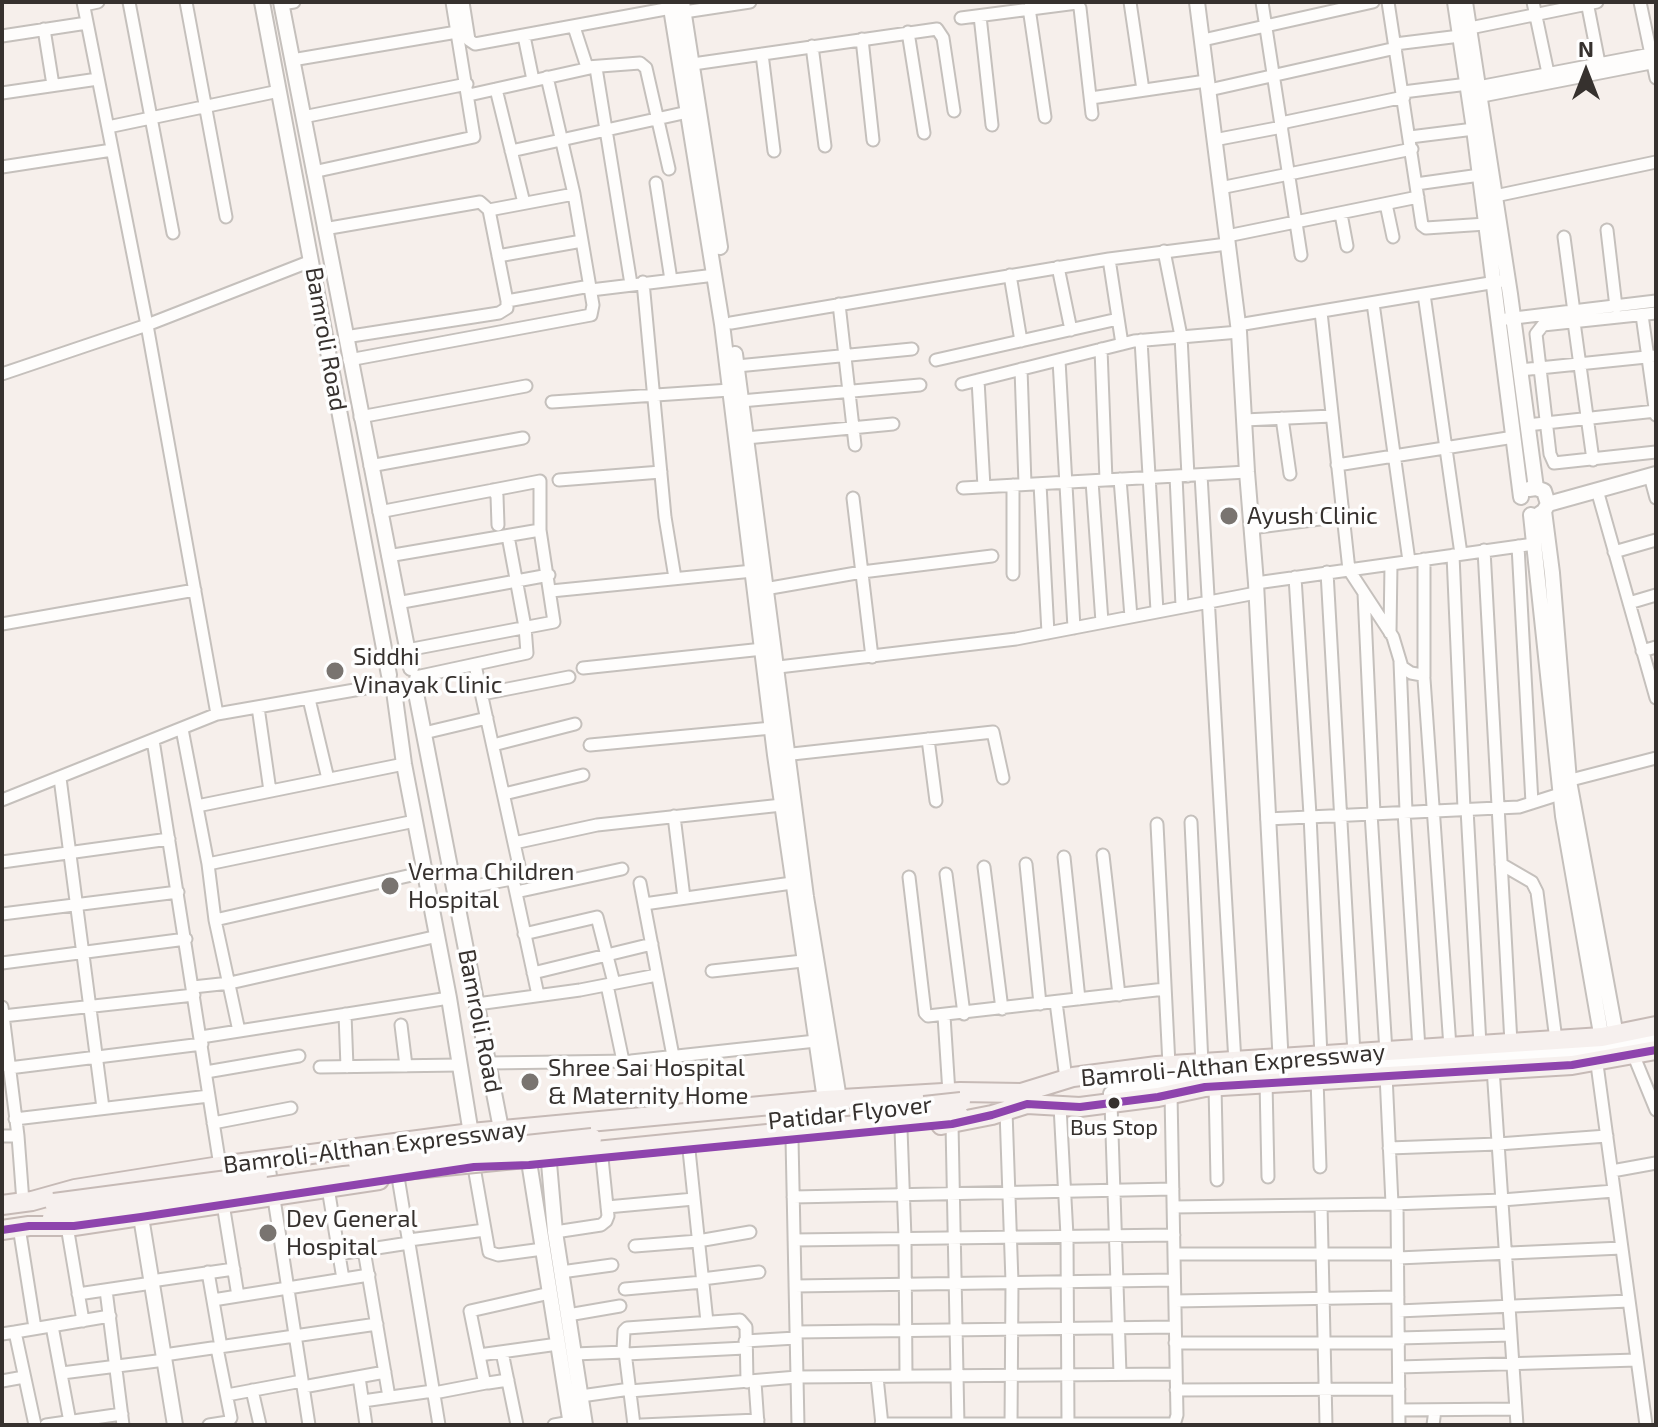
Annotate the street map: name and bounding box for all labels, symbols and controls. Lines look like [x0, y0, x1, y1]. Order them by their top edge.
north arrow [1546, 32, 1626, 112]
text: N [1578, 35, 1594, 61]
street label: Bamroli Road [299, 265, 353, 413]
place label: Ayush Clinic [1247, 502, 1378, 530]
marker: Ayush Clinic [1218, 505, 1240, 527]
place label: Siddhi Vinayak Clinic [353, 643, 502, 699]
marker: Siddhi Vinayak Clinic [324, 660, 346, 682]
place label: Verma Children Hospital [408, 858, 574, 914]
marker: Verma Children Hospital [379, 875, 401, 897]
street label: Bamroli Road [452, 947, 508, 1095]
street label: Bamroli-Althan Expressway [1080, 1037, 1386, 1093]
place label: Shree Sai Hospital & Maternity Home [548, 1054, 748, 1110]
marker: Shree Sai Hospital & Maternity Home [519, 1071, 541, 1093]
street label: Patidar Flyover [766, 1090, 934, 1136]
marker: Bus Stop [1106, 1095, 1122, 1111]
street label: Bamroli-Althan Expressway [222, 1114, 528, 1180]
place label: Bus Stop [1070, 1115, 1158, 1141]
place label: Dev General Hospital [286, 1205, 418, 1261]
marker: Dev General Hospital [257, 1222, 279, 1244]

